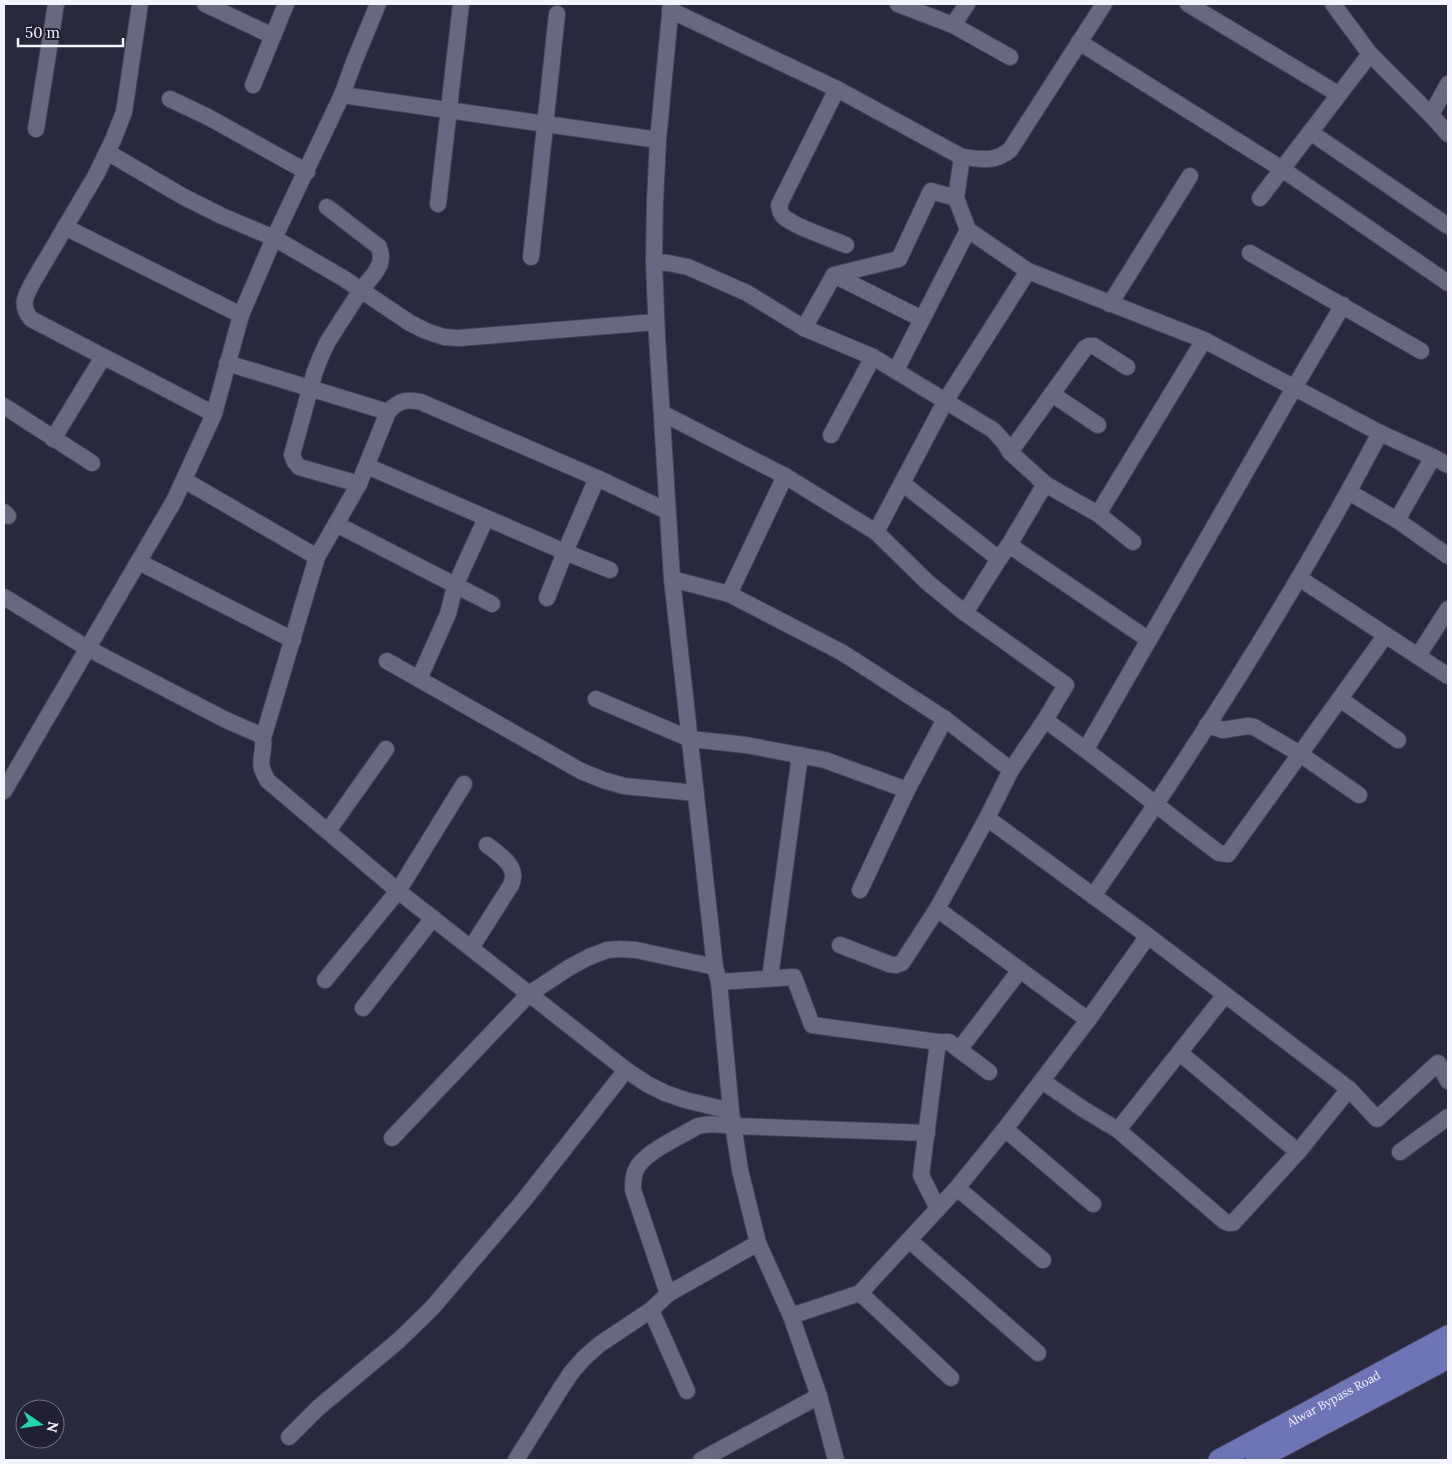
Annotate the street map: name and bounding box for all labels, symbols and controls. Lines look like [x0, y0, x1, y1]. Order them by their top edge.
scale bar [18, 15, 122, 47]
text: 50 m [25, 23, 60, 42]
street label: Alwar Bypass Road [1283, 1367, 1383, 1430]
north arrow [15, 1399, 65, 1449]
text: N [43, 1420, 63, 1434]

